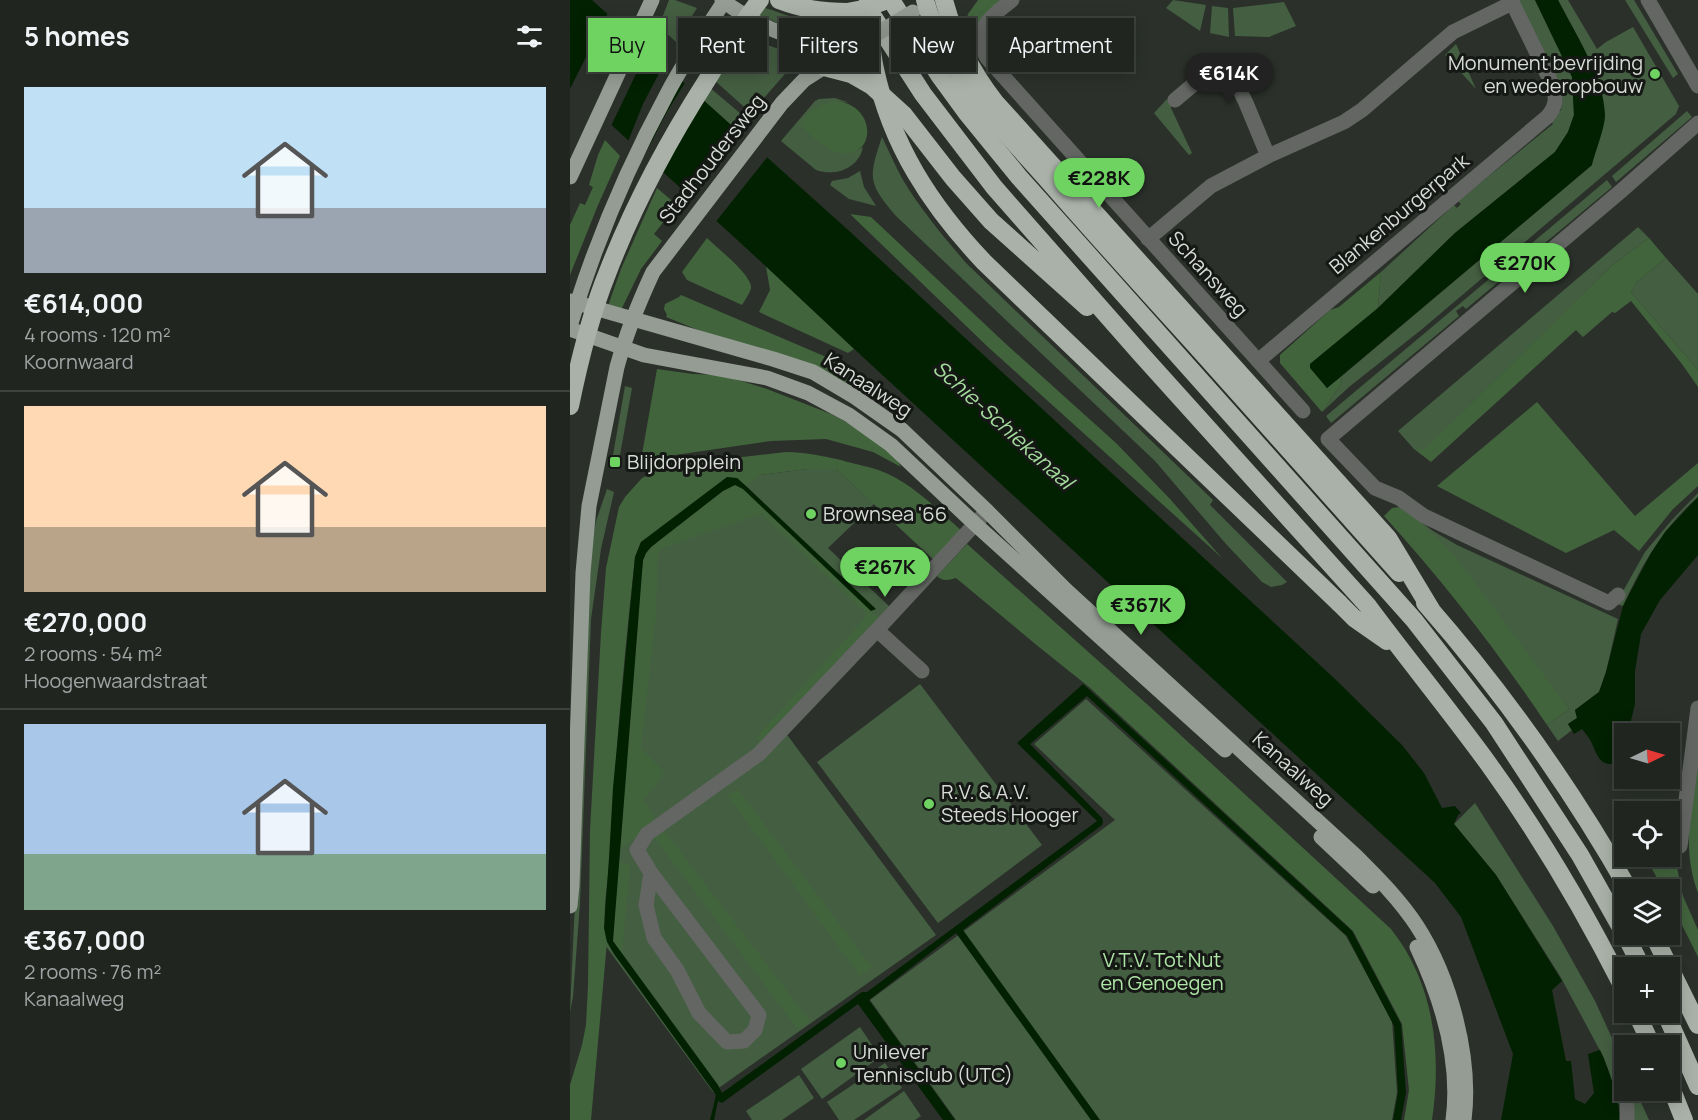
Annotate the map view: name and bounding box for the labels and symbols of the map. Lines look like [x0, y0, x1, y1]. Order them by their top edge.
place label: Monument bevrijding en wederopbouw [1448, 49, 1643, 99]
pin: €614K [1187, 53, 1271, 104]
marker: Monument bevrijding en wederopbouw [1648, 67, 1662, 81]
street label: Stadhoudersweg [652, 88, 771, 229]
street label: Blankenburgerpark [1323, 147, 1475, 280]
pin: €228K [1057, 158, 1141, 209]
street label: Schansweg [1163, 225, 1254, 322]
pin: €270K [1483, 243, 1567, 294]
street label: Kanaalweg [819, 346, 918, 423]
water label: Schie-Schiekanaal [927, 354, 1082, 497]
place label: Blijdorpplein [627, 448, 741, 475]
marker: Blijdorpplein [608, 455, 622, 469]
place label: Brownsea '66 [823, 500, 947, 527]
marker: Brownsea '66 [804, 507, 818, 521]
pin: €267K [843, 547, 927, 598]
pin: €367K [1099, 585, 1183, 636]
north arrow [1614, 723, 1680, 789]
street label: Kanaalweg [1247, 725, 1340, 812]
place label: R.V. & A.V. Steeds Hooger [941, 778, 1079, 828]
marker: R.V. & A.V. Steeds Hooger [922, 797, 936, 811]
park label: V.T.V. Tot Nut en Genoegen [1100, 946, 1224, 996]
place label: Unilever Tennisclub (UTC) [853, 1038, 1013, 1088]
marker: Unilever Tennisclub (UTC) [834, 1056, 848, 1070]

